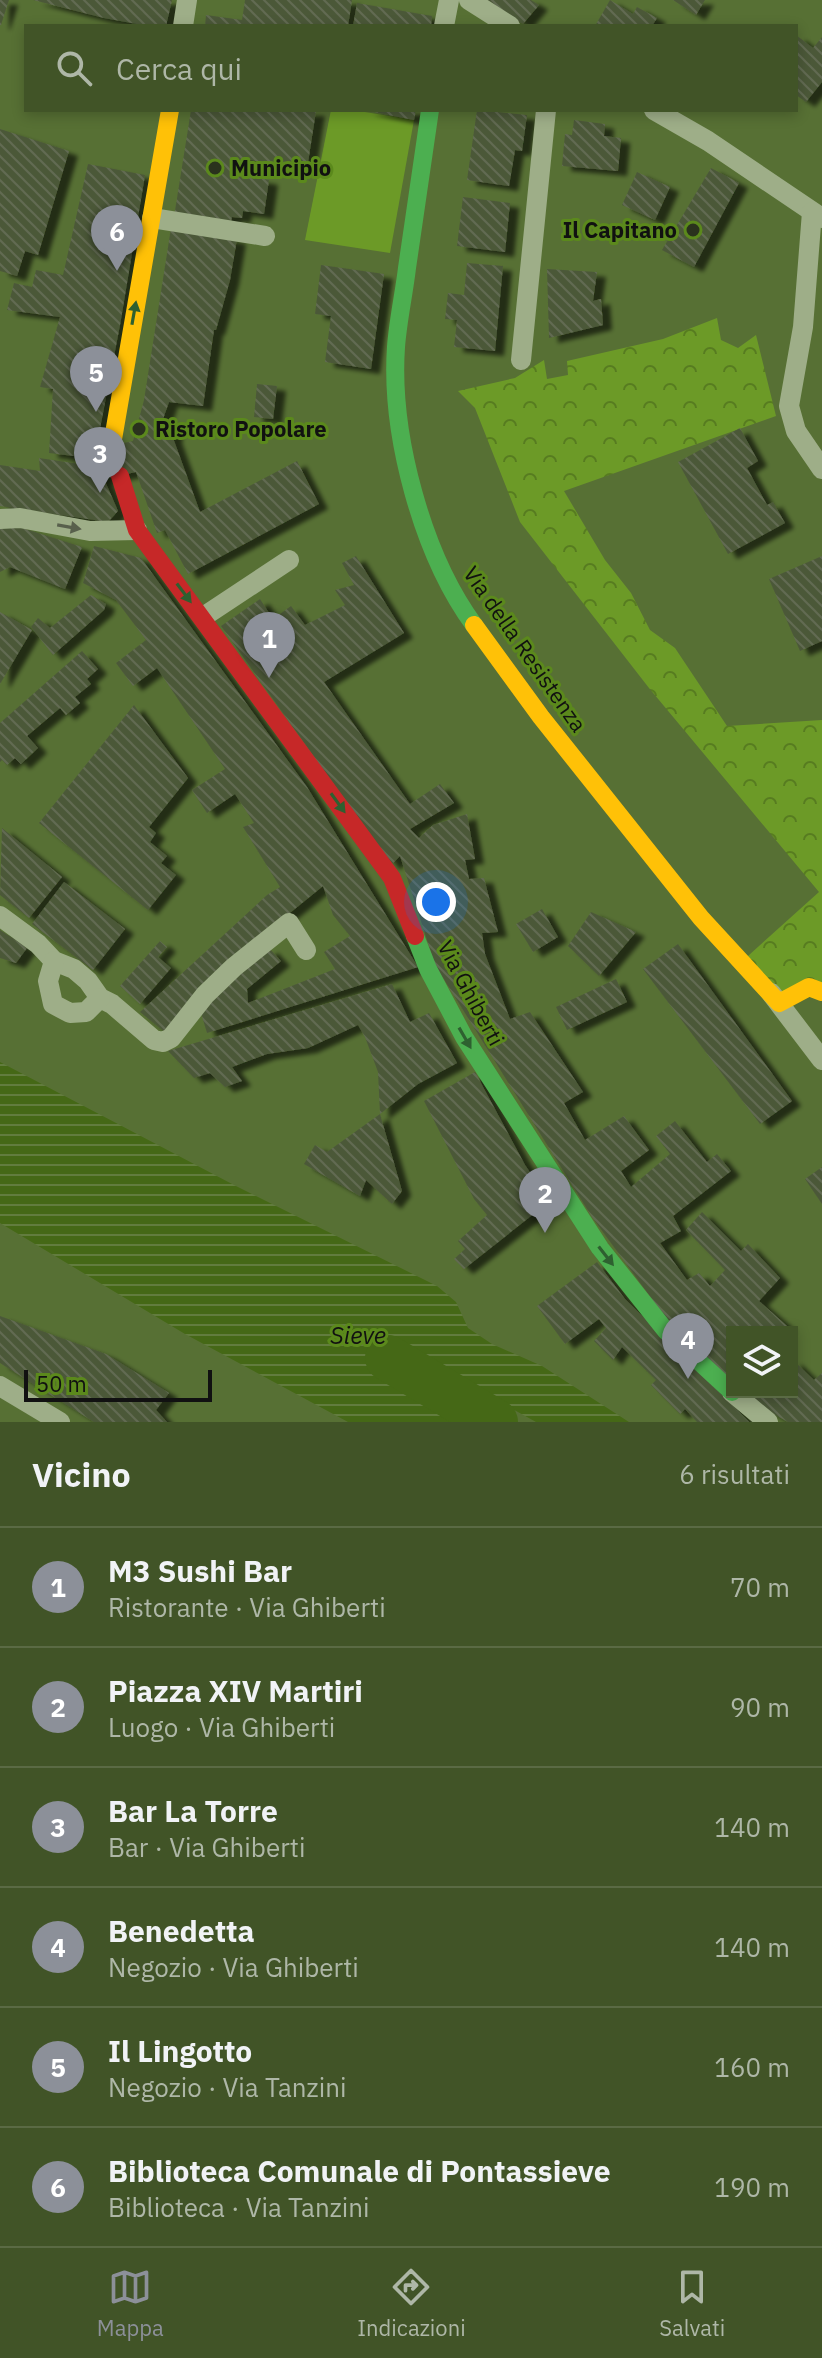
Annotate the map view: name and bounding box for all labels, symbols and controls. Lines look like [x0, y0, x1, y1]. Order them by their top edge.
search box [24, 24, 798, 112]
icon: search [52, 46, 96, 90]
text: Cerca qui [116, 49, 242, 88]
place label: Municipio [231, 153, 331, 182]
marker: Municipio [206, 159, 224, 177]
pin: 6 [91, 205, 143, 271]
place label: Il Capitano [563, 215, 677, 244]
marker: Il Capitano [684, 221, 702, 239]
one-way arrow [129, 300, 141, 325]
pin: 5 [70, 346, 122, 412]
place label: Ristoro Popolare [155, 414, 327, 443]
marker: Ristoro Popolare [130, 420, 148, 438]
pin: 3 [74, 427, 126, 493]
one-way arrow [56, 521, 81, 534]
street label: Via della Resistenza [457, 560, 594, 738]
one-way arrow [176, 582, 192, 603]
pin: 1 [243, 612, 295, 678]
one-way arrow [330, 792, 345, 813]
your location [416, 882, 456, 922]
street label: Via Ghiberti [432, 935, 511, 1051]
one-way arrow [458, 1027, 472, 1049]
pin: 2 [519, 1167, 571, 1233]
one-way arrow [598, 1246, 614, 1266]
pin: 4 [662, 1313, 714, 1379]
water label: Sieve [330, 1319, 386, 1351]
map controls [726, 1326, 798, 1398]
button: layers [726, 1326, 798, 1398]
scale bar [24, 1366, 212, 1402]
text: 50 m [36, 1369, 87, 1398]
text: Vicino [32, 1452, 131, 1496]
text: 6 risultati [679, 1457, 790, 1491]
text: M3 Sushi Bar [108, 1551, 292, 1590]
text: 1 [50, 1570, 66, 1604]
text: 70 m [730, 1570, 790, 1604]
text: Ristorante · Via Ghiberti [108, 1590, 386, 1624]
text: Piazza XIV Martiri [108, 1671, 363, 1710]
text: 2 [50, 1690, 66, 1724]
text: 90 m [730, 1690, 790, 1724]
text: Luogo · Via Ghiberti [108, 1710, 335, 1744]
text: Bar La Torre [108, 1791, 278, 1830]
text: 3 [50, 1810, 66, 1844]
text: 140 m [714, 1810, 790, 1844]
text: Bar · Via Ghiberti [108, 1830, 305, 1864]
text: Benedetta [108, 1911, 255, 1950]
text: 4 [50, 1930, 66, 1964]
text: 140 m [714, 1930, 790, 1964]
text: Negozio · Via Ghiberti [108, 1950, 359, 1984]
text: Il Lingotto [108, 2031, 252, 2070]
text: 5 [50, 2050, 66, 2084]
text: 160 m [714, 2050, 790, 2084]
text: Negozio · Via Tanzini [108, 2070, 346, 2104]
text: Biblioteca Comunale di Pontassieve [108, 2151, 611, 2190]
text: 6 [50, 2170, 66, 2204]
text: 190 m [714, 2170, 790, 2204]
text: Biblioteca · Via Tanzini [108, 2190, 370, 2224]
tab: Mappa [97, 2265, 164, 2342]
tab: Indicazioni [357, 2265, 466, 2342]
tab: Salvati [659, 2265, 725, 2342]

